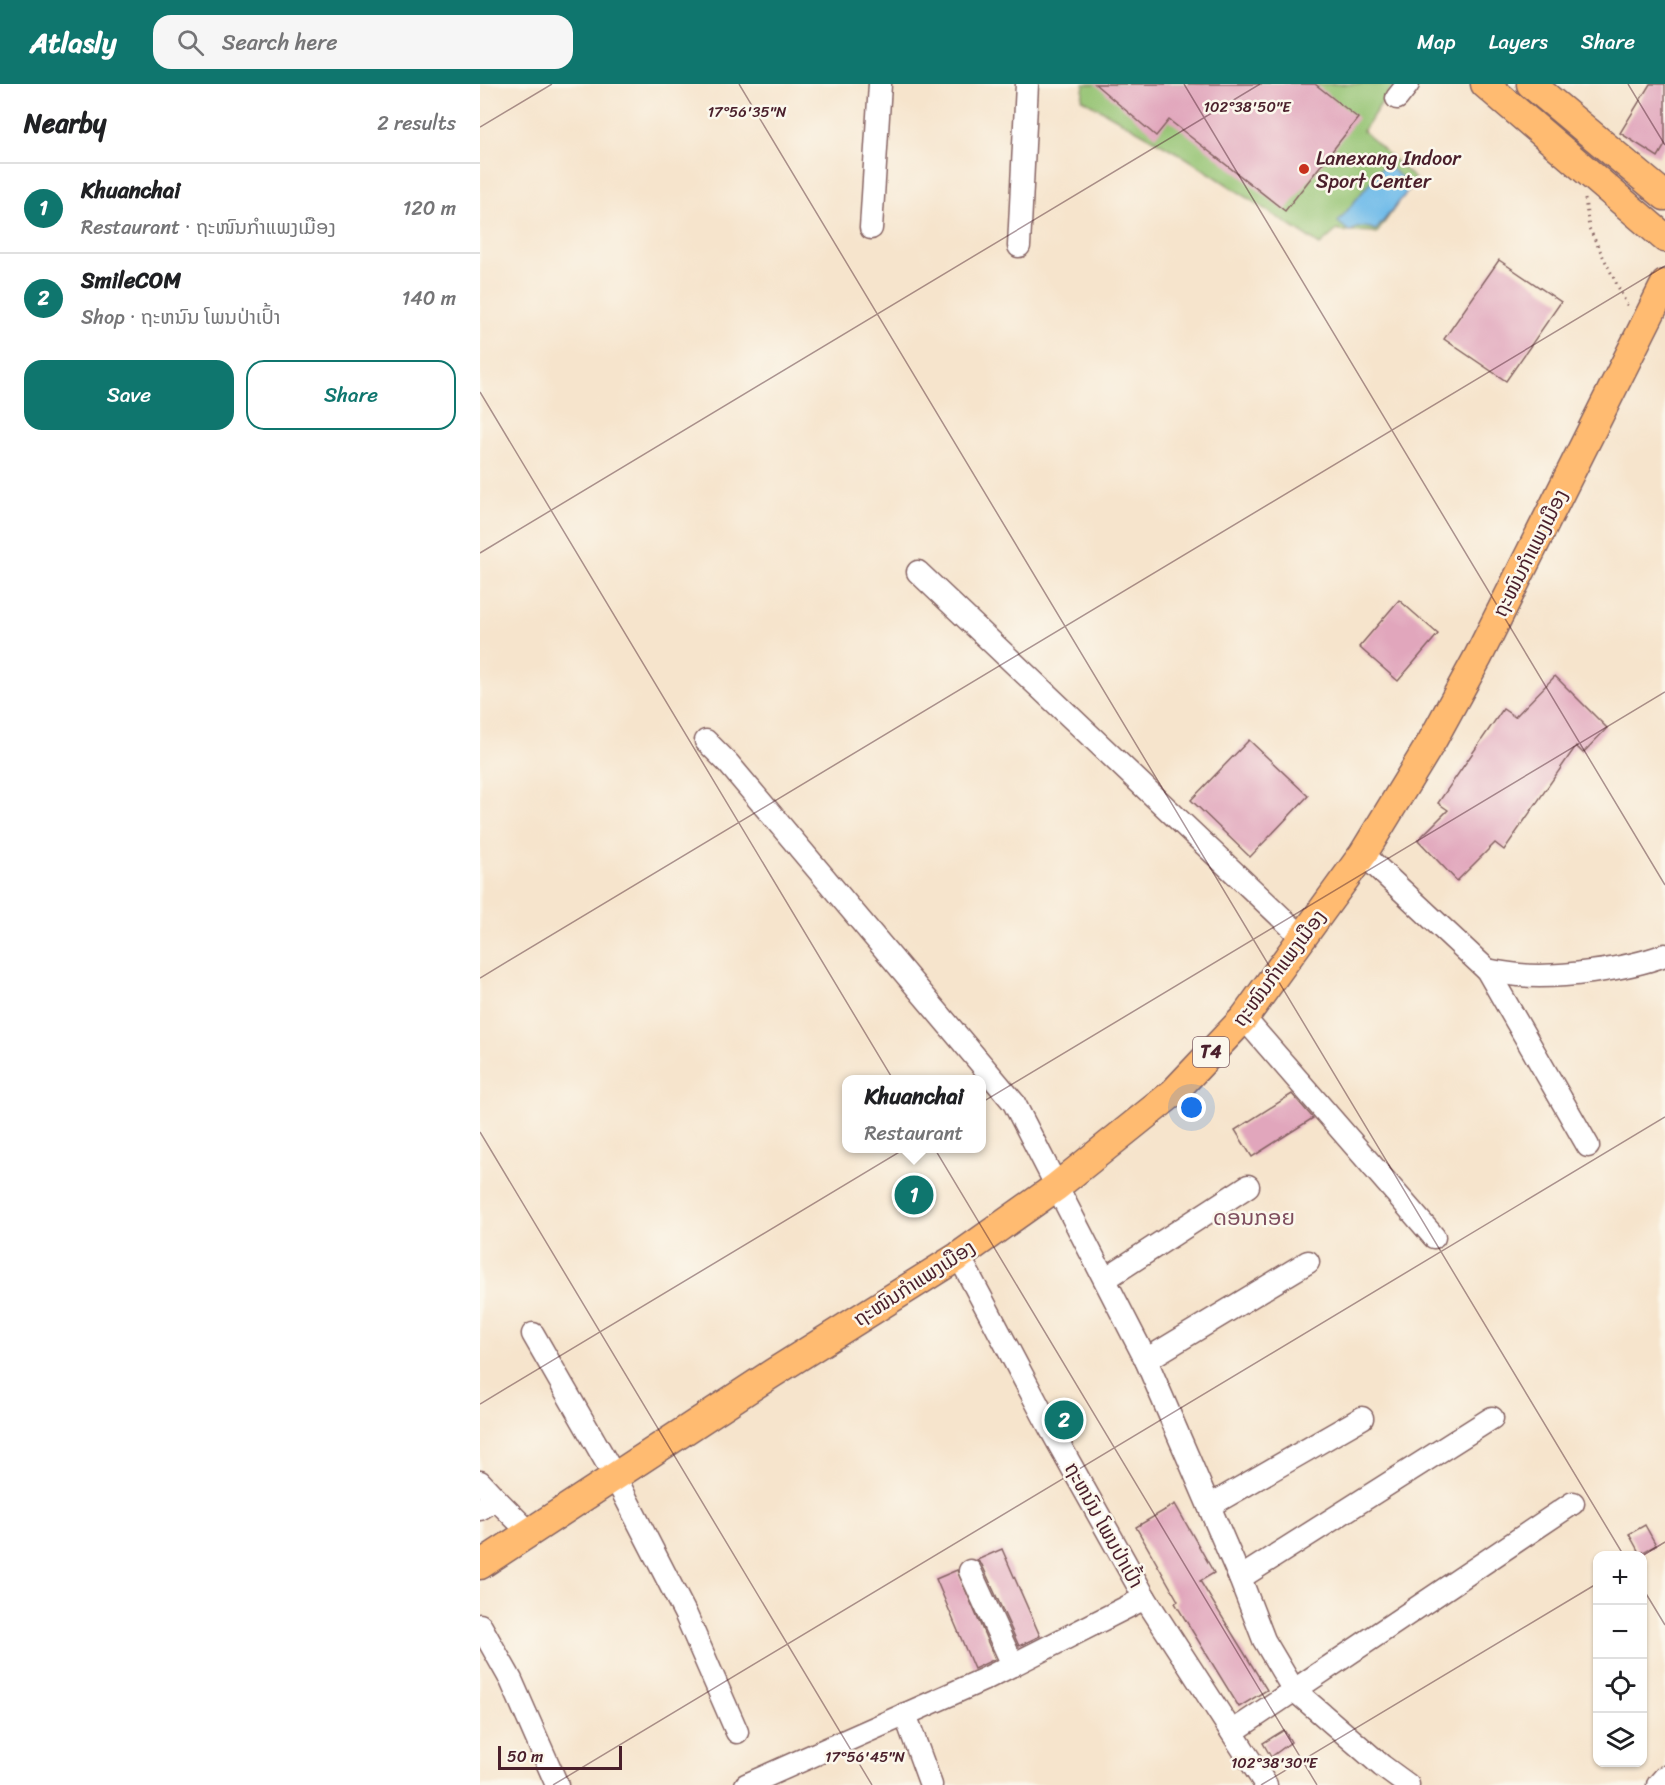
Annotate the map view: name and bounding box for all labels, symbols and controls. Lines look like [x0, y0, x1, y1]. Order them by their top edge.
search box [153, 15, 573, 69]
text: Atlasly [30, 18, 117, 67]
text: Search here [222, 23, 338, 62]
text: Map [1417, 23, 1456, 61]
text: Layers [1489, 23, 1548, 61]
text: Share [1581, 23, 1635, 61]
icon: search [174, 26, 207, 59]
text: 102°38'50"E [1203, 94, 1292, 120]
text: 17°56'35"N [708, 99, 787, 125]
text: Nearby [24, 100, 106, 146]
text: 2 results [377, 106, 456, 141]
place label: Lanexang Indoor Sport Center [1316, 141, 1462, 199]
marker: Lanexang Indoor Sport Center [1297, 162, 1311, 176]
text: Khuanchai [81, 171, 180, 210]
text: 1 [39, 191, 48, 226]
text: 120 m [403, 191, 456, 226]
text: Restaurant · ຖະໜົນກຳແພງເມືອງ [81, 210, 336, 245]
text: SmileCOM [81, 261, 181, 300]
text: 2 [38, 281, 49, 316]
text: 140 m [402, 281, 456, 316]
text: Shop · ຖະຫນົນ ໂພນປ່າເປົ້າ [81, 300, 280, 335]
button: Save [24, 360, 234, 430]
button: Share [246, 360, 456, 430]
street label: ຖະໜົນກຳແພງເມືອງ [1483, 483, 1578, 624]
street label: ຖະໜົນກຳແພງເມືອງ [1223, 902, 1336, 1035]
road number: T4 [1193, 1037, 1229, 1067]
popup [842, 1075, 986, 1153]
text: Khuanchai [864, 1077, 964, 1116]
your location [1177, 1093, 1206, 1122]
text: Restaurant [864, 1116, 963, 1151]
pin: 1 [894, 1172, 934, 1218]
district label: ດອນກອຍ [1213, 1198, 1295, 1237]
street label: ຖະໜົນກຳແພງເມືອງ [846, 1231, 983, 1336]
pin: 2 [1044, 1398, 1084, 1442]
street label: ຖະຫນົນ ໂພນປ່າເປົ້າ [1054, 1456, 1153, 1595]
map controls [1593, 1551, 1647, 1767]
button: + [1593, 1551, 1647, 1605]
button: − [1593, 1605, 1647, 1659]
button: locate [1593, 1659, 1647, 1713]
button: layers [1593, 1713, 1647, 1767]
text: 50 m [507, 1742, 543, 1771]
scale bar [498, 1743, 622, 1770]
text: 17°56'45"N [825, 1744, 906, 1770]
text: 102°38'30"E [1231, 1750, 1319, 1776]

